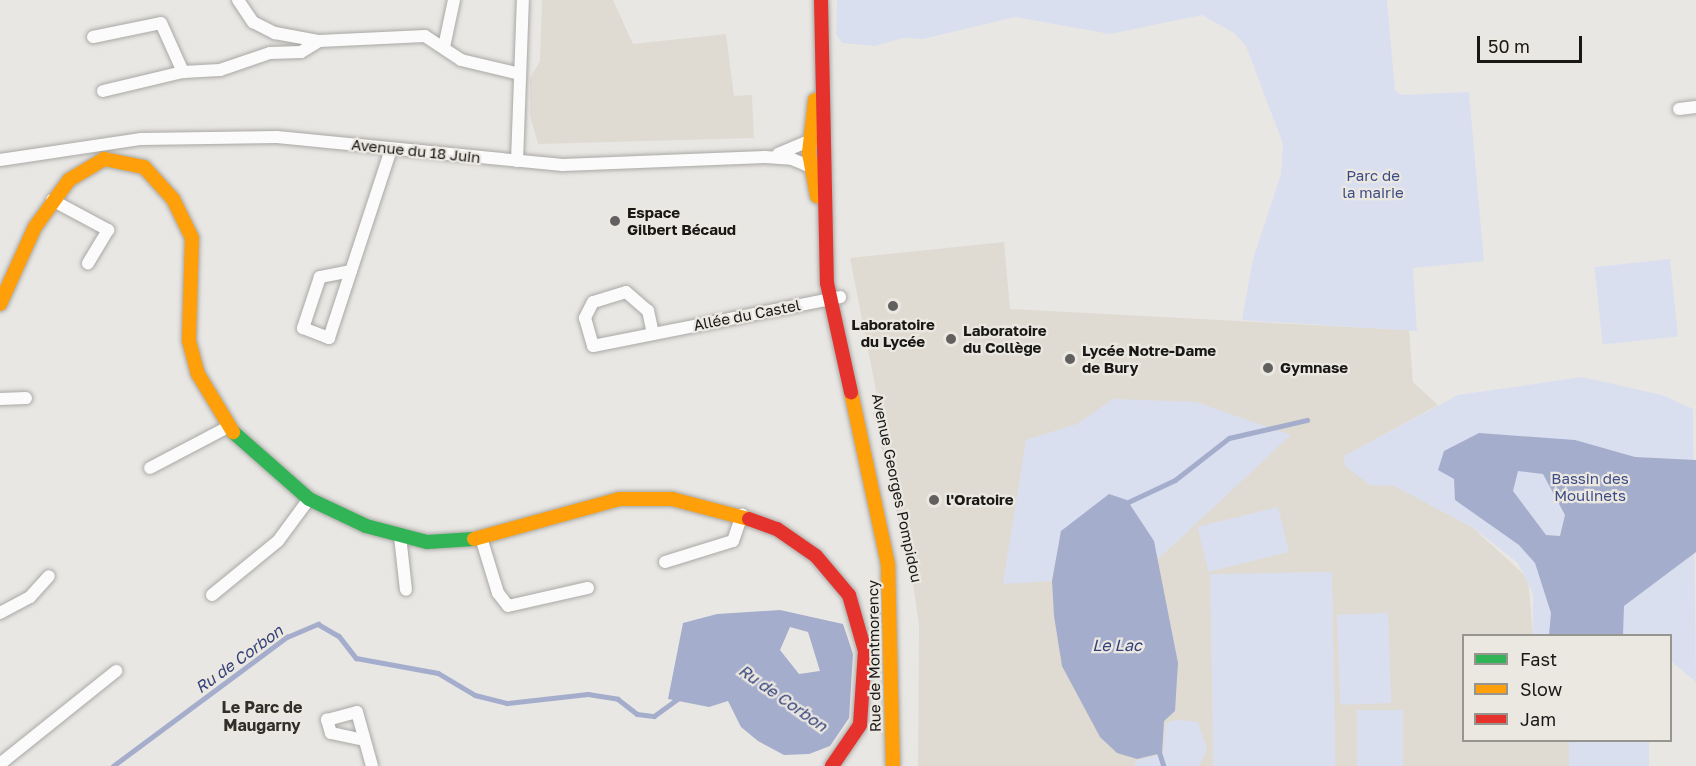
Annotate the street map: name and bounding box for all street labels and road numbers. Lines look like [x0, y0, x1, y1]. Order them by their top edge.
street label: Avenue du 18 Juin [351, 135, 481, 167]
street label: Allée du Castel [692, 296, 802, 334]
street label: Avenue Georges Pompidou [868, 392, 926, 584]
street label: Rue de Montmorency [864, 580, 884, 732]

